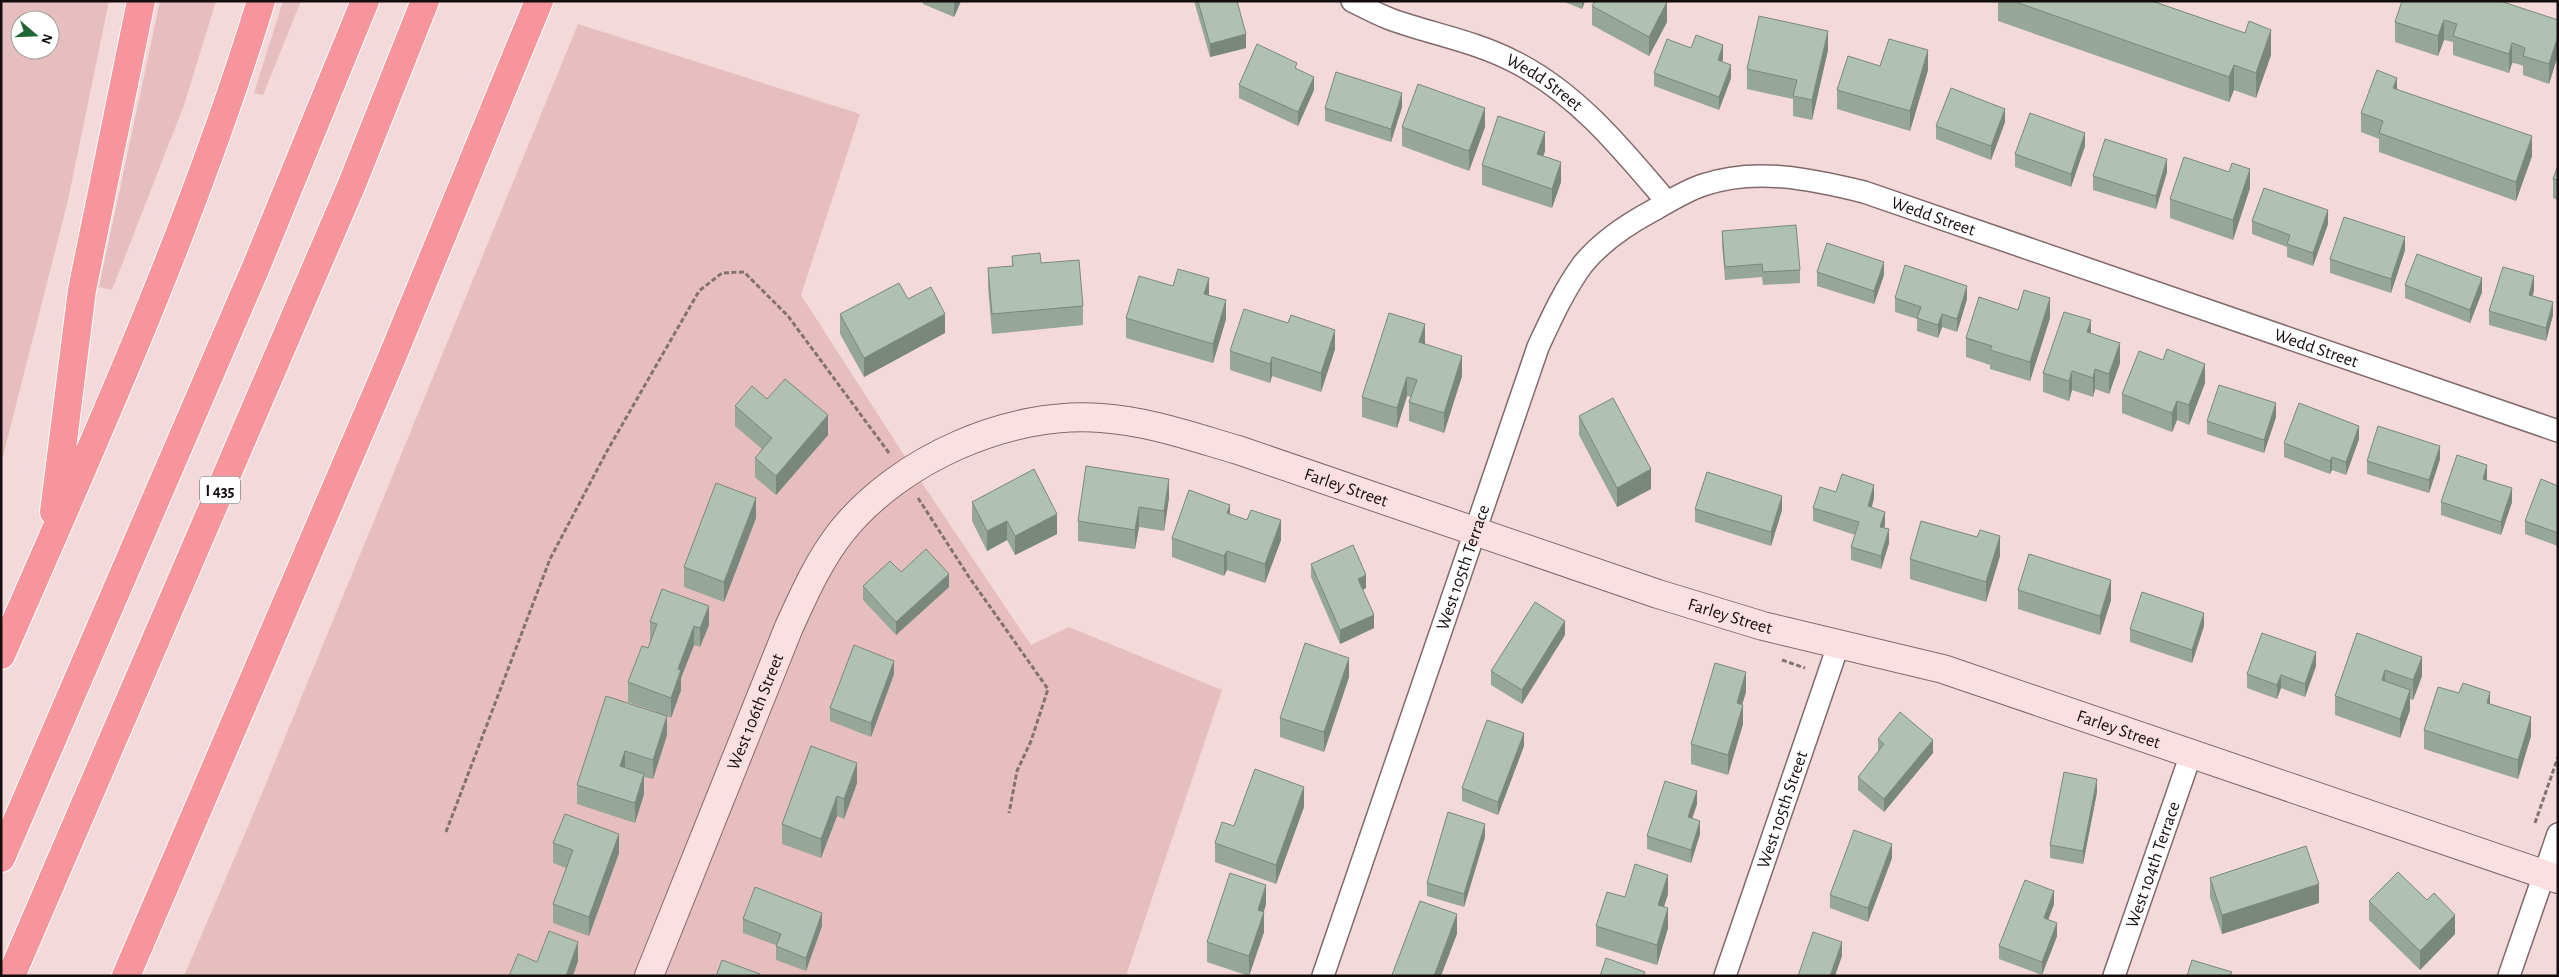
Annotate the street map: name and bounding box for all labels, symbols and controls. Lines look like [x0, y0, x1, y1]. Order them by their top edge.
north arrow [10, 10, 60, 60]
text: N [38, 32, 55, 46]
street label: Wedd Street [1503, 51, 1585, 115]
street label: Wedd Street [1889, 194, 1978, 240]
street label: Wedd Street [2272, 326, 2361, 372]
street label: Farley Street [1302, 465, 1390, 511]
road number: I 435 [200, 476, 240, 504]
street label: West 105th Terrace [1434, 502, 1493, 633]
street label: Farley Street [1686, 596, 1774, 638]
street label: West 106th Street [725, 651, 788, 773]
street label: Farley Street [2074, 707, 2163, 753]
street label: West 105th Street [1755, 749, 1811, 871]
street label: West 104th Terrace [2123, 799, 2184, 930]

